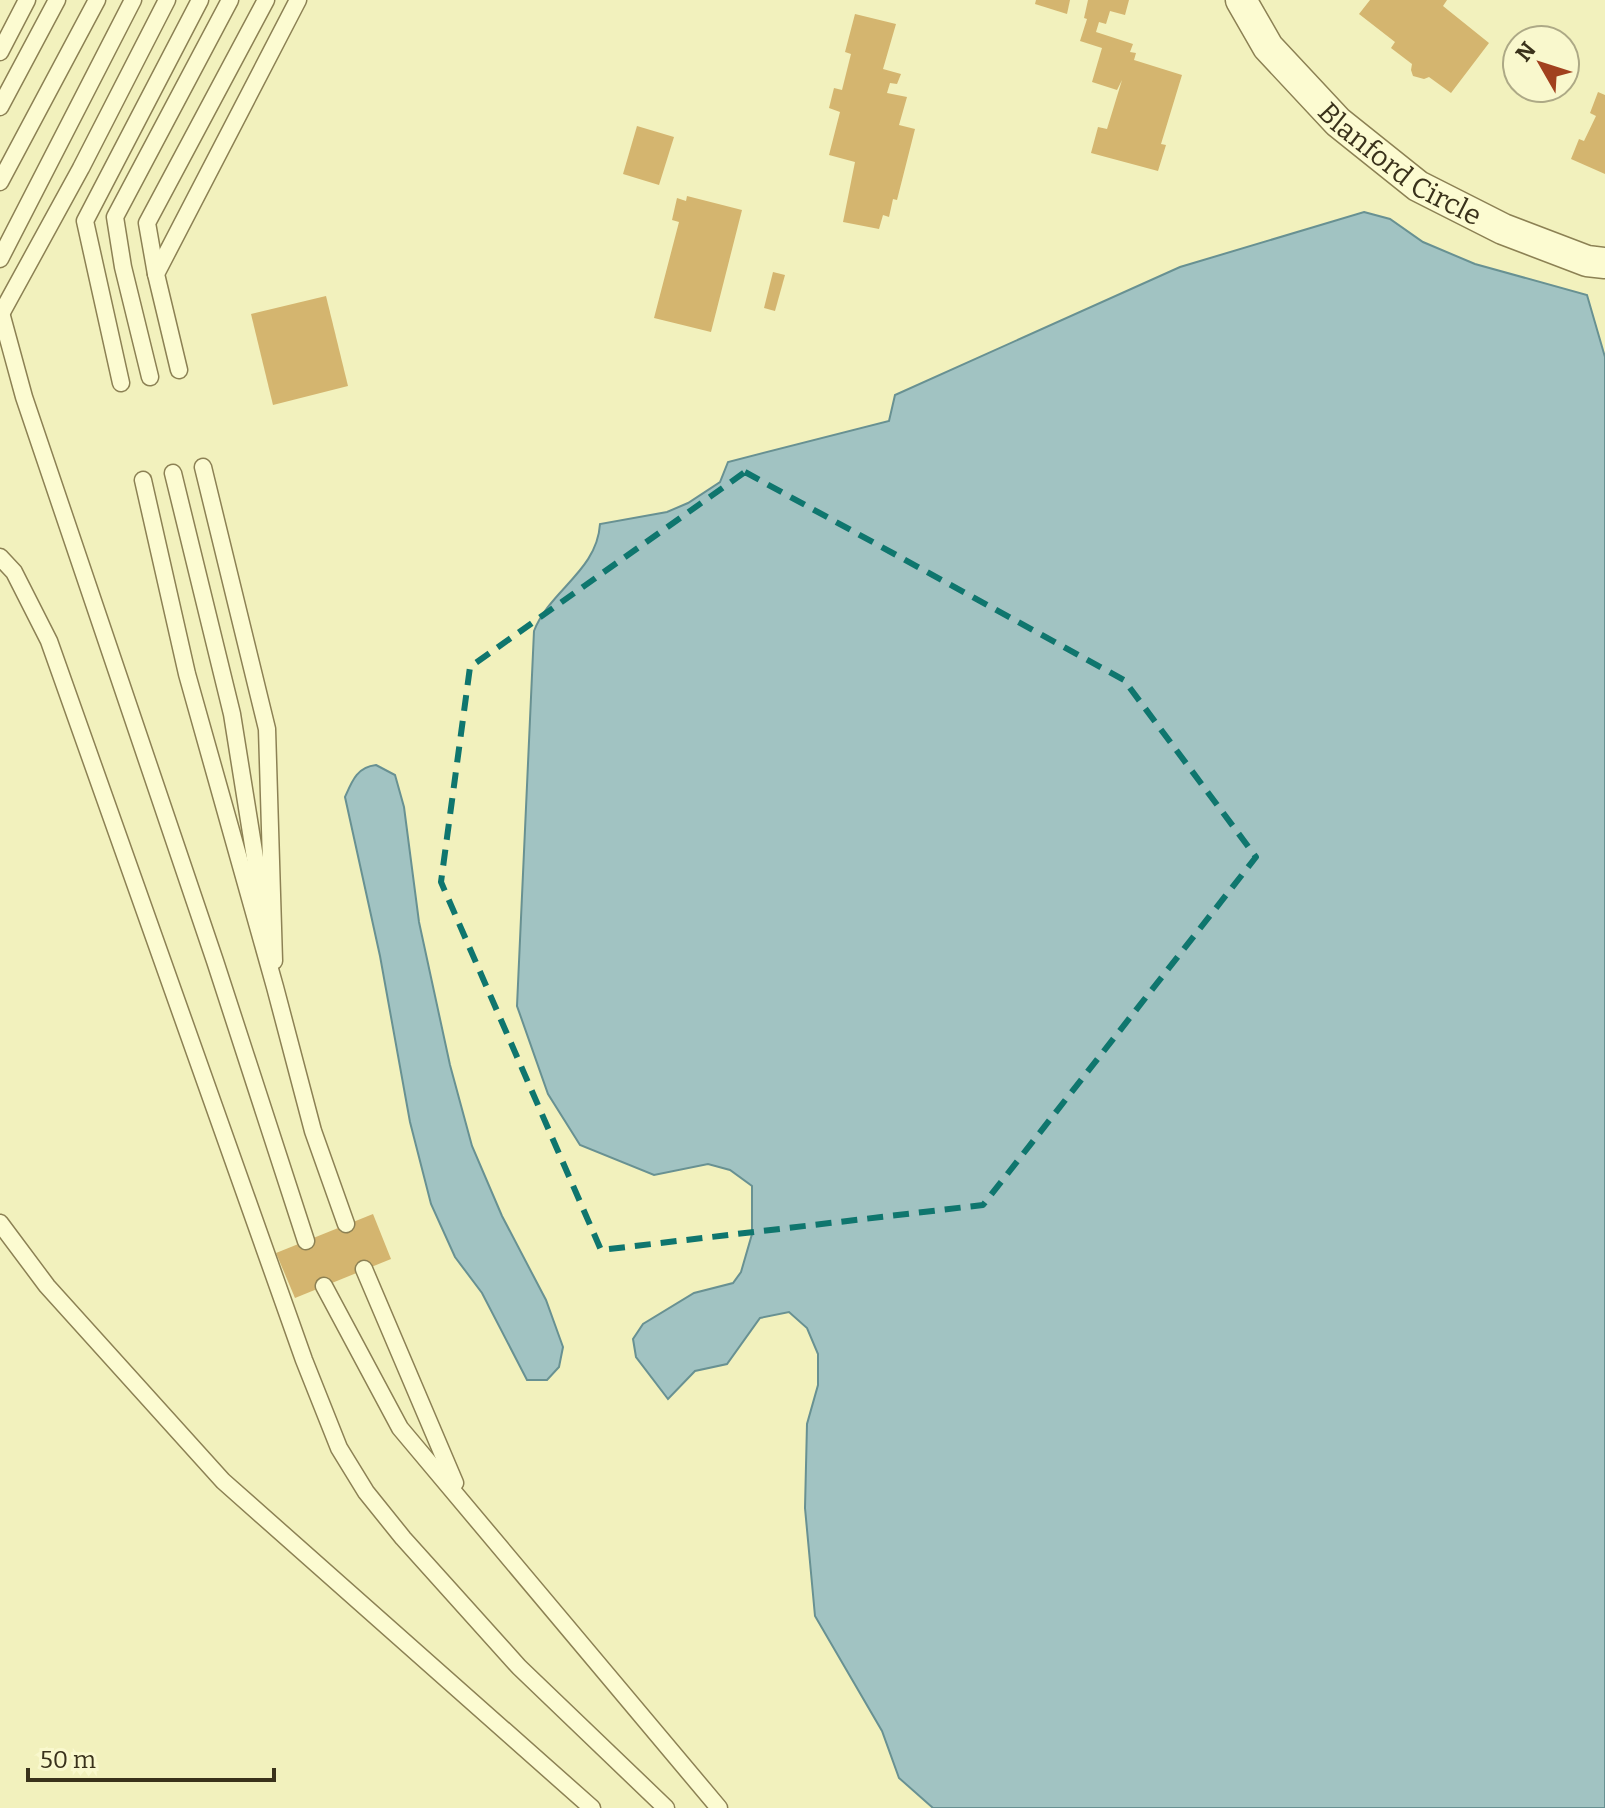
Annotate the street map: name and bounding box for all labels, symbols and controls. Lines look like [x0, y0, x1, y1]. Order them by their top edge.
north arrow [1501, 24, 1581, 104]
text: N [1510, 37, 1542, 67]
street label: Blanford Circle [1311, 96, 1487, 232]
scale bar [28, 1732, 274, 1782]
text: 50 m [40, 1746, 96, 1774]

